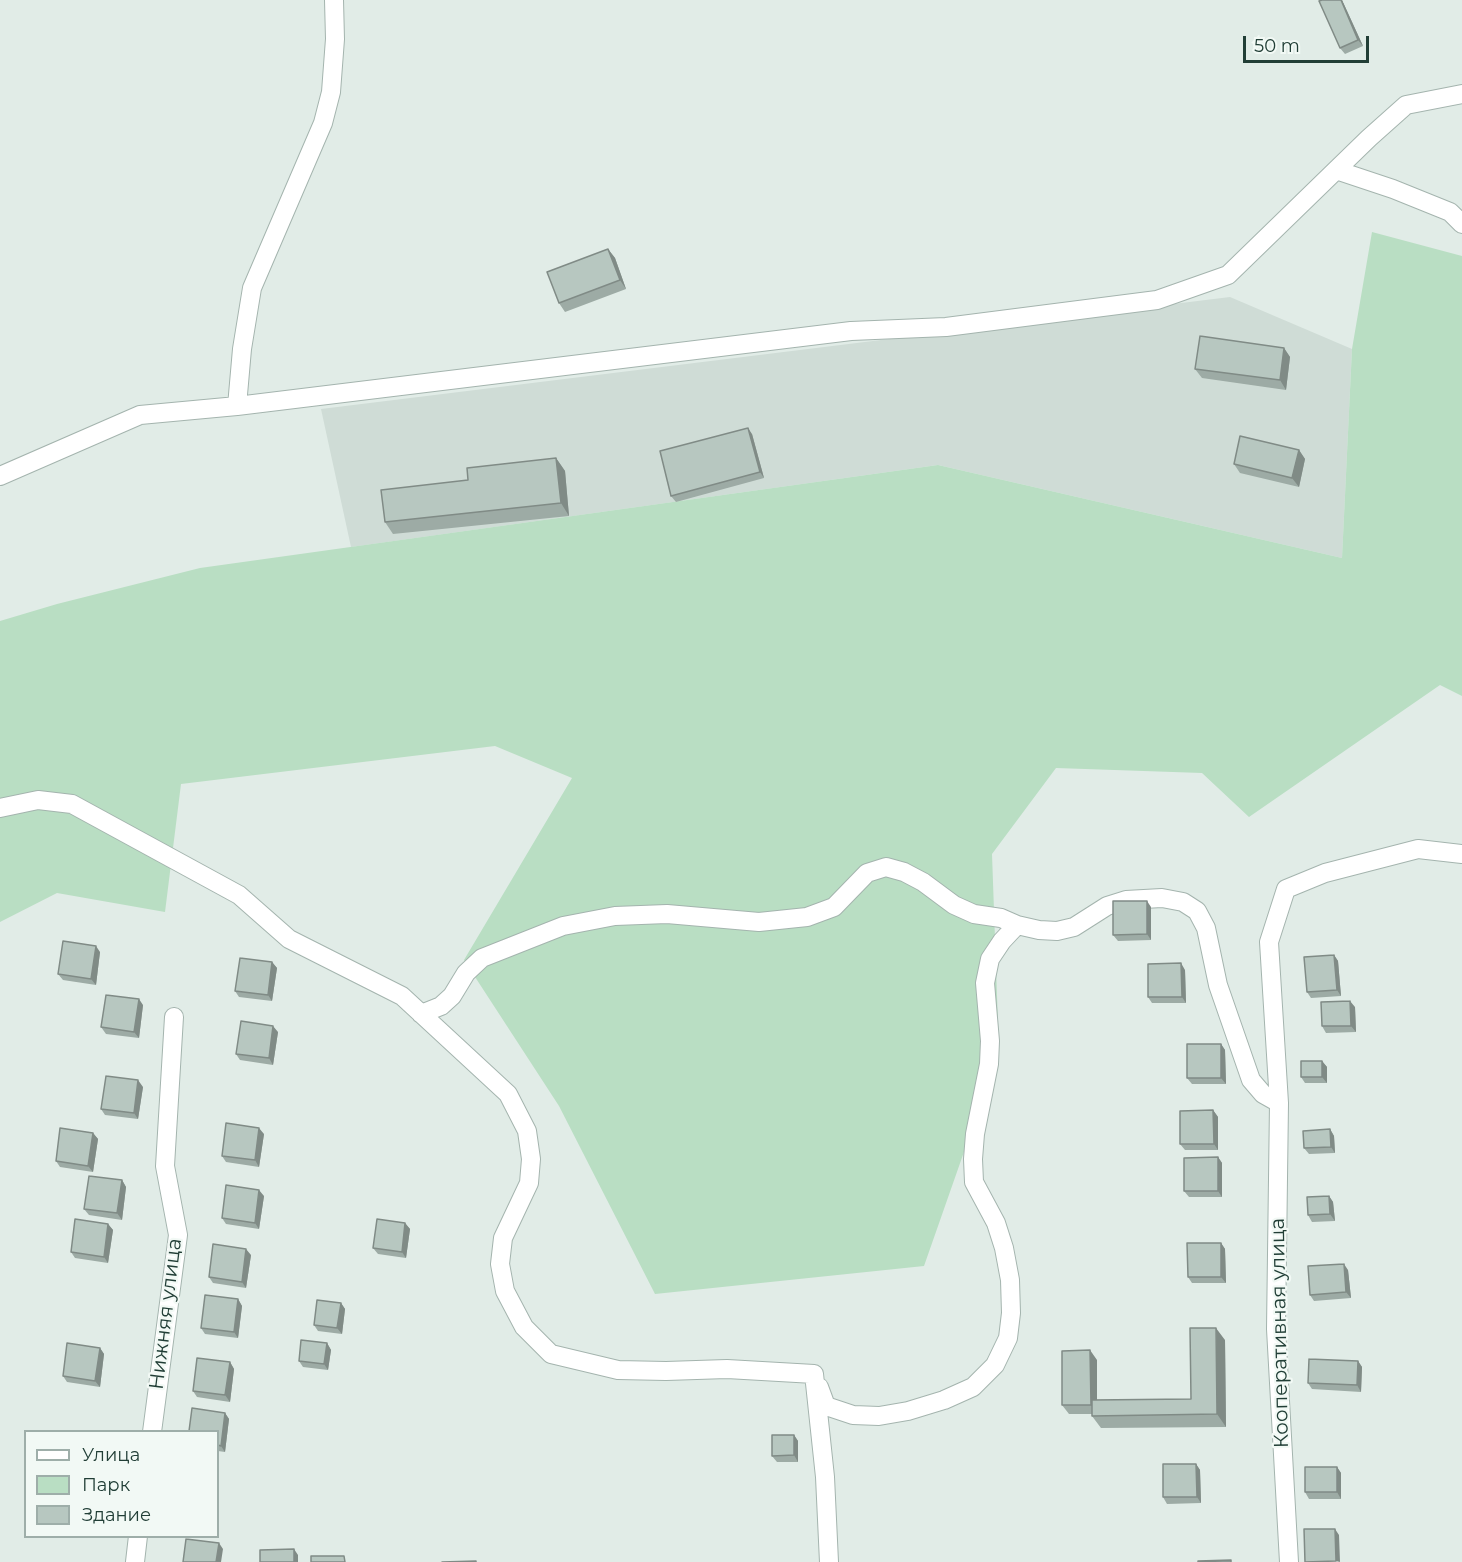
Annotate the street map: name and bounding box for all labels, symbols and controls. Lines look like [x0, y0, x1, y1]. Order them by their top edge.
scale bar [1246, 24, 1372, 62]
text: 50 m [1254, 35, 1300, 57]
street label: Кооперативная улица [1266, 1218, 1294, 1448]
street label: Нижняя улица [145, 1237, 187, 1391]
legend [24, 1430, 219, 1538]
text: Улица [82, 1444, 140, 1466]
text: Парк [82, 1474, 130, 1496]
text: Здание [82, 1504, 151, 1526]

